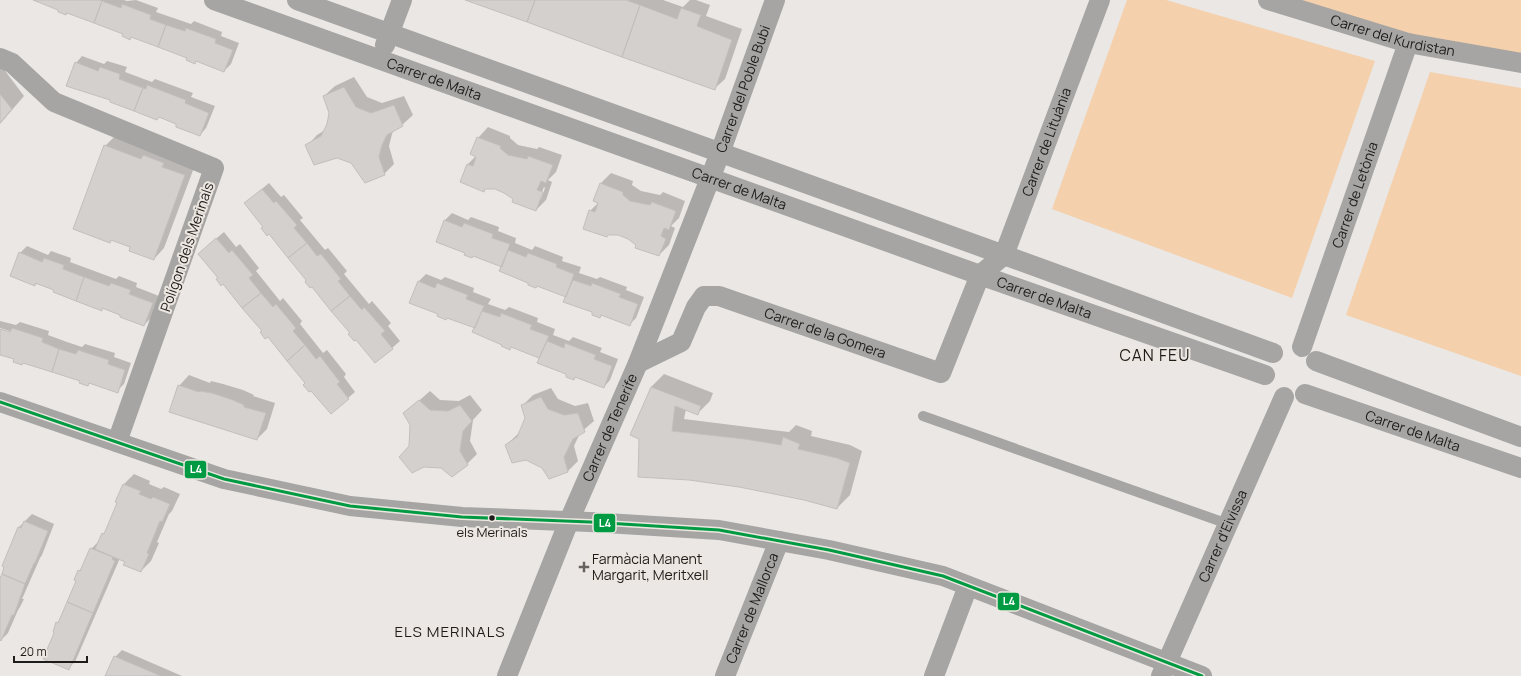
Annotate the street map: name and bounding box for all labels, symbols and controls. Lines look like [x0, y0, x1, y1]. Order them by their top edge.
street label: Carrer del Kurdistan [1328, 10, 1457, 60]
street label: Carrer del Poble Bubi [711, 22, 774, 155]
street label: Carrer de Malta [384, 53, 484, 104]
street label: Carrer de Lituània [1017, 85, 1075, 199]
street label: Carrer de Letònia [1327, 139, 1382, 251]
street label: Carrer de Malta [689, 162, 789, 214]
street label: Polígon dels Merinals [155, 180, 218, 314]
street label: Carrer de Malta [994, 272, 1094, 323]
street label: Carrer de la Gomera [762, 302, 889, 362]
district label: CAN FEU [1120, 344, 1190, 366]
street label: Carrer de Tenerife [577, 370, 641, 484]
street label: Carrer de Malta [1363, 405, 1463, 456]
line badge: L4 [184, 460, 207, 479]
text: L4 [190, 461, 203, 476]
street label: Carrer d'Eivissa [1194, 487, 1251, 585]
marker: els Merinals [487, 513, 497, 523]
line badge: L4 [593, 513, 616, 533]
text: L4 [599, 515, 612, 530]
place label: els Merinals [456, 523, 528, 541]
place label: Farmàcia Manent Margarit, Meritxell [592, 549, 709, 584]
street label: Carrer de Mallorca [721, 550, 782, 666]
marker: Farmàcia Manent Margarit, Meritxell [579, 562, 589, 572]
line badge: L4 [997, 592, 1020, 611]
text: L4 [1003, 593, 1016, 608]
district label: ELS MERINALS [394, 621, 506, 642]
scale bar [14, 638, 87, 664]
text: 20 m [20, 643, 47, 660]

